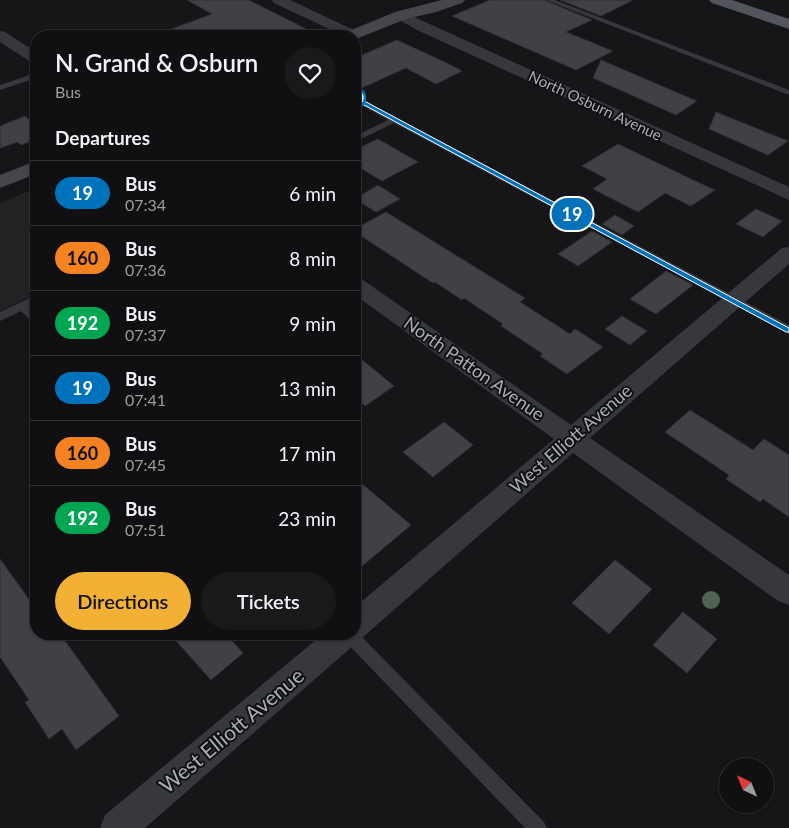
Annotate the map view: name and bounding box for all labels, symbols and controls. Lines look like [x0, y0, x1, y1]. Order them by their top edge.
button: heart [284, 47, 336, 99]
text: N. Grand & Osburn [55, 48, 258, 77]
street label: North Osburn Avenue [526, 66, 665, 144]
text: Bus [55, 82, 81, 101]
unlabelled marker [344, 87, 366, 109]
text: Departures [55, 126, 150, 149]
text: Bus [125, 172, 156, 195]
text: 19 [72, 182, 93, 204]
text: 6 min [289, 182, 336, 205]
text: 07:34 [125, 195, 166, 214]
line badge: 19 [550, 198, 594, 230]
text: 19 [562, 203, 582, 225]
text: Bus [125, 237, 156, 260]
text: 160 [67, 247, 98, 269]
text: 8 min [289, 247, 336, 270]
text: 07:36 [125, 260, 166, 279]
text: Bus [125, 302, 156, 325]
street label: North Patton Avenue [400, 311, 549, 425]
text: 192 [67, 312, 98, 334]
text: 9 min [289, 312, 336, 335]
text: 07:37 [125, 325, 166, 344]
text: Bus [125, 367, 156, 390]
text: 19 [72, 377, 93, 399]
text: 13 min [278, 377, 336, 400]
street label: West Elliott Avenue [505, 379, 636, 497]
text: 07:41 [125, 390, 166, 409]
text: Bus [125, 432, 156, 455]
text: 160 [67, 442, 98, 464]
text: 17 min [278, 442, 336, 465]
text: 07:45 [125, 455, 166, 474]
text: Bus [125, 497, 156, 520]
text: 192 [67, 507, 98, 529]
text: 23 min [278, 507, 336, 530]
text: 07:51 [125, 520, 166, 539]
button: Directions [55, 572, 191, 630]
button: Tickets [201, 572, 336, 630]
street label: West Elliott Avenue [154, 662, 308, 798]
north arrow [719, 758, 774, 812]
map controls [719, 758, 774, 813]

